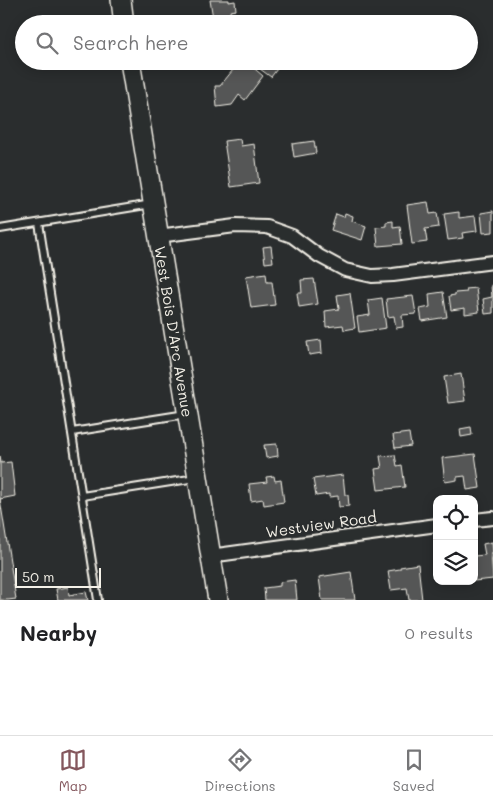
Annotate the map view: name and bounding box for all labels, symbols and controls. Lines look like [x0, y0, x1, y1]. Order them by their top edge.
search box [15, 15, 478, 70]
icon: search [33, 29, 61, 57]
text: Search here [73, 30, 189, 55]
street label: West Bois D'Arc Avenue [150, 244, 198, 419]
map controls [433, 495, 478, 585]
button: locate [433, 495, 478, 540]
street label: Westview Road [264, 506, 378, 542]
button: layers [433, 540, 478, 585]
scale bar [15, 565, 101, 588]
text: 50 m [22, 567, 54, 586]
text: Nearby [20, 619, 97, 646]
text: 0 results [405, 622, 473, 643]
tab: Map [59, 746, 87, 795]
tab: Directions [204, 746, 276, 795]
tab: Saved [393, 746, 434, 795]

